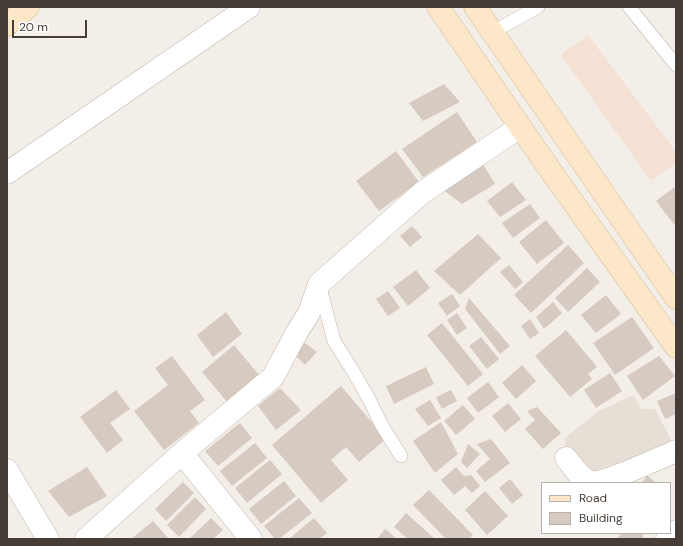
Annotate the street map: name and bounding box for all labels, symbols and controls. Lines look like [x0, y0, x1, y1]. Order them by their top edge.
scale bar [14, 12, 89, 38]
text: 20 m [19, 19, 48, 35]
legend [541, 482, 671, 534]
text: Road [579, 490, 607, 506]
text: Building [579, 510, 623, 526]

